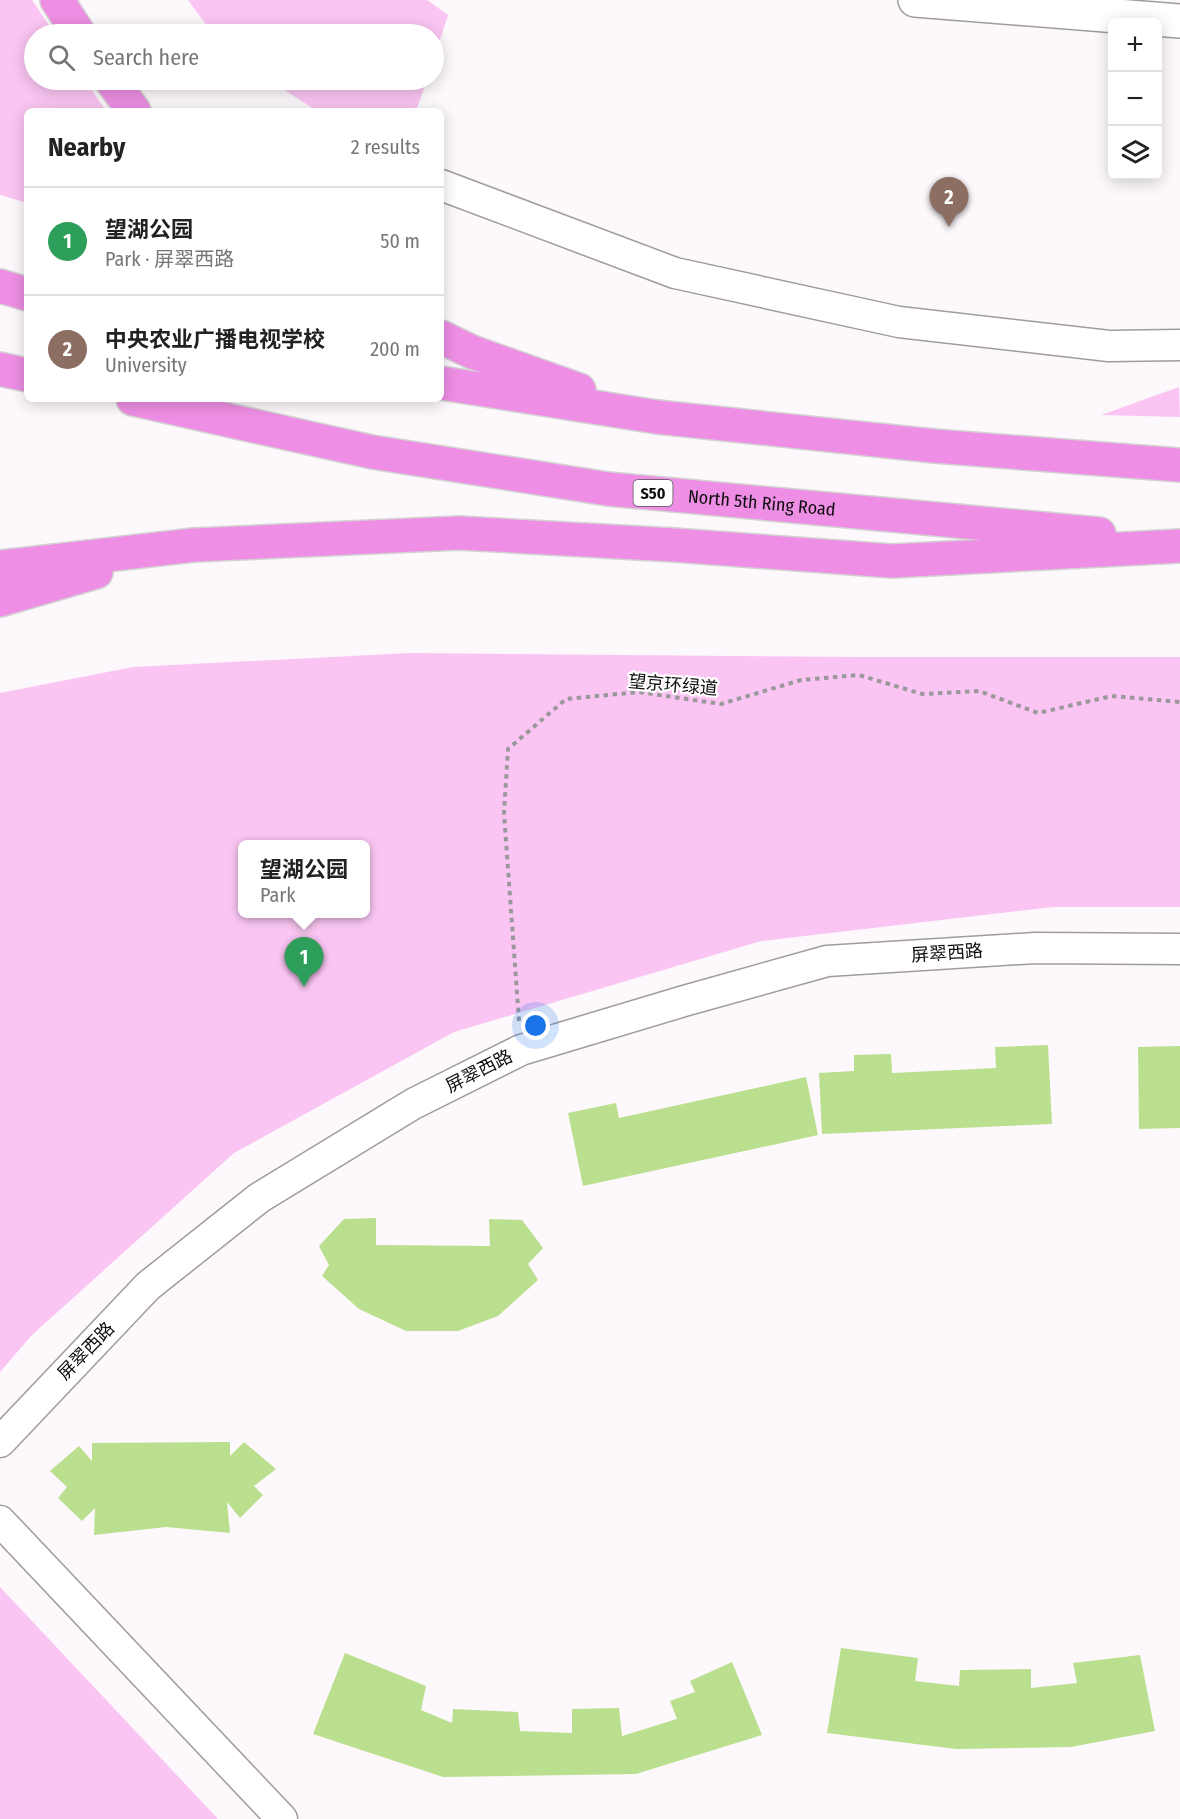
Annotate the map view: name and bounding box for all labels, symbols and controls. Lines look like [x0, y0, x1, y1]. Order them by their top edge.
map controls [1108, 18, 1162, 180]
button: + [1108, 18, 1162, 72]
search box [24, 24, 444, 90]
icon: search [45, 41, 78, 74]
text: Search here [93, 44, 199, 71]
button: − [1108, 72, 1162, 126]
button: layers [1108, 126, 1162, 180]
text: Nearby [48, 132, 125, 163]
text: 2 results [351, 135, 420, 159]
pin: 2 [930, 178, 968, 227]
text: 望湖公园 [105, 216, 193, 243]
text: 1 [63, 229, 72, 253]
text: 50 m [380, 229, 420, 253]
text: Park · 屏翠西路 [105, 247, 234, 271]
text: 中央农业广播电视学校 [105, 326, 325, 353]
text: 2 [63, 337, 72, 361]
text: 200 m [370, 337, 420, 361]
text: University [105, 353, 187, 377]
road number: S50 [634, 480, 672, 506]
street label: North 5th Ring Road [687, 485, 836, 521]
street label: 望京环绿道 [627, 670, 719, 700]
popup [238, 840, 370, 918]
text: 望湖公园 [260, 856, 348, 883]
text: Park [260, 883, 296, 907]
pin: 1 [284, 938, 324, 987]
street label: 屏翠西路 [910, 940, 984, 966]
your location [521, 1011, 550, 1040]
street label: 屏翠西路 [442, 1045, 516, 1097]
street label: 屏翠西路 [53, 1317, 119, 1385]

